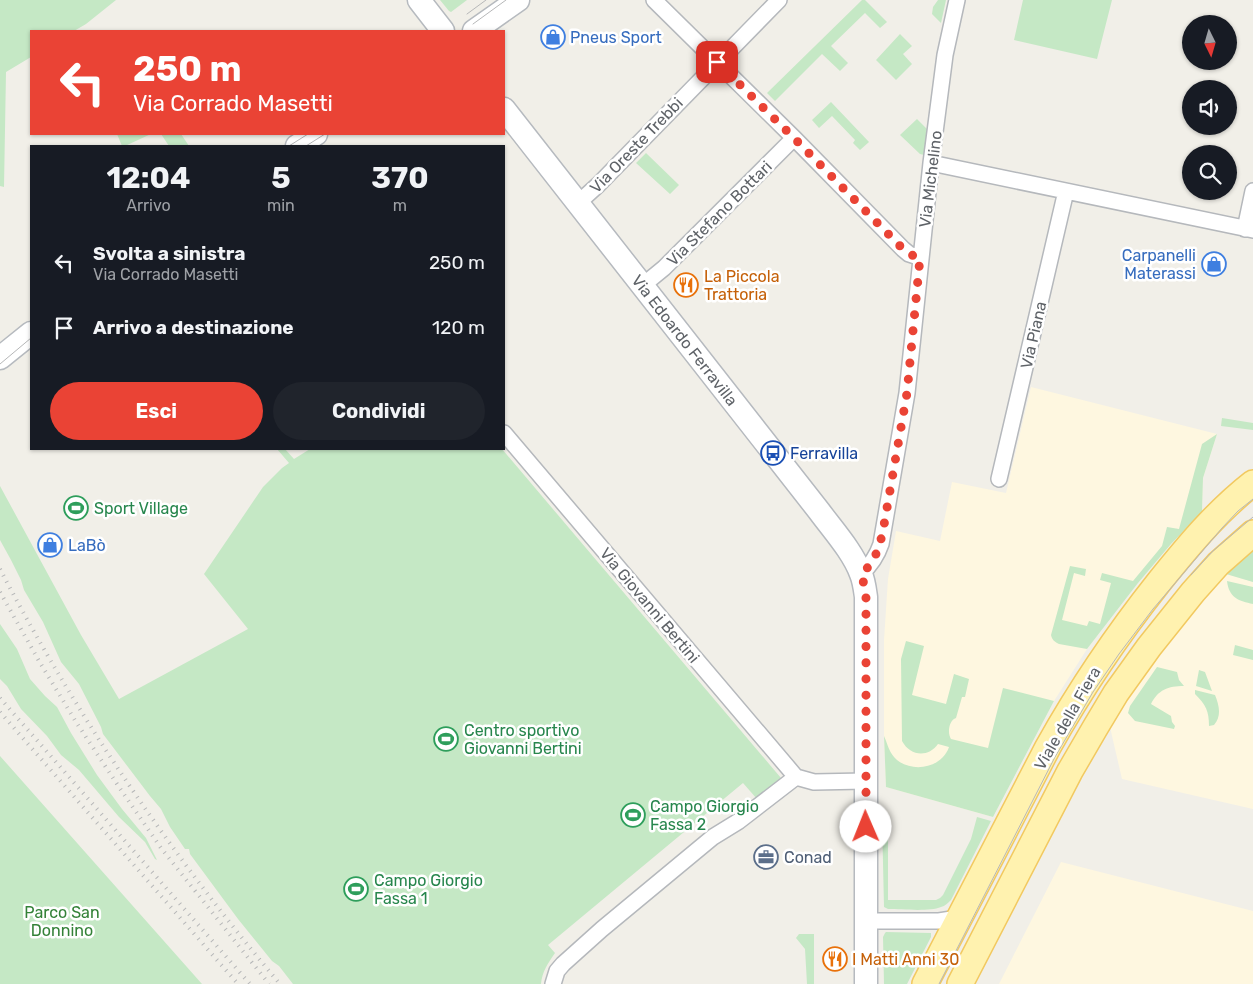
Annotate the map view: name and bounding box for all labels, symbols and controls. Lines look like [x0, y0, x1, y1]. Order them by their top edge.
north arrow [1182, 15, 1238, 70]
map controls [1182, 15, 1237, 200]
shop icon: Pneus Sport [540, 24, 566, 50]
place label: Pneus Sport [570, 28, 662, 47]
pin [696, 41, 738, 83]
text: 250 m [133, 48, 242, 90]
icon: arrive [703, 48, 731, 76]
icon: left [50, 50, 115, 115]
button: sound [1182, 80, 1237, 135]
text: Via Corrado Masetti [133, 90, 333, 117]
street label: Via Oreste Trebbi [586, 94, 687, 197]
street label: Via Michelino [915, 129, 946, 229]
button: search [1182, 145, 1237, 200]
street label: Via Stefano Bottari [663, 157, 776, 270]
text: 12:04 [106, 160, 191, 196]
text: 5 [271, 160, 291, 196]
text: 370 [371, 160, 429, 196]
text: Arrivo [126, 196, 171, 215]
text: min [267, 196, 295, 215]
text: m [393, 196, 407, 215]
text: Svolta a sinistra [93, 242, 246, 265]
place label: Carpanelli Materassi [1122, 246, 1196, 283]
icon: left [50, 249, 78, 277]
text: 250 m [429, 251, 485, 274]
shop icon: Carpanelli Materassi [1201, 251, 1227, 277]
text: Via Corrado Masetti [93, 265, 238, 284]
place label: La Piccola Trattoria [704, 267, 779, 304]
street label: Via Edoardo Ferravilla [628, 271, 742, 410]
restaurant icon: La Piccola Trattoria [673, 272, 699, 298]
street label: Via Piana [1017, 300, 1050, 371]
icon: arrive [50, 314, 78, 342]
text: Arrivo a destinazione [93, 316, 294, 339]
text: 120 m [432, 316, 485, 339]
button: Esci [50, 382, 263, 440]
button: Condividi [273, 382, 485, 440]
bus stop icon: Ferravilla [760, 440, 786, 466]
place label: Ferravilla [790, 444, 858, 463]
sports icon: Sport Village [63, 495, 89, 521]
place label: Sport Village [94, 499, 188, 518]
shop icon: LaBò [37, 532, 63, 558]
place label: LaBò [68, 536, 106, 555]
street label: Via Giovanni Bertini [596, 544, 703, 667]
street label: Viale della Fiera [1030, 663, 1105, 773]
place label: Centro sportivo Giovanni Bertini [464, 721, 582, 758]
sports icon: Centro sportivo Giovanni Bertini [433, 726, 459, 752]
place label: Campo Giorgio Fassa 2 [650, 797, 759, 834]
position arrow [839, 800, 891, 852]
sports icon: Campo Giorgio Fassa 2 [620, 802, 646, 828]
office icon: Conad [753, 844, 779, 870]
place label: Conad [784, 848, 832, 867]
place label: Campo Giorgio Fassa 1 [374, 871, 483, 908]
sports icon: Campo Giorgio Fassa 1 [343, 876, 369, 902]
park label: Parco San Donnino [24, 903, 100, 940]
restaurant icon: I Matti Anni 30 [822, 946, 848, 972]
place label: I Matti Anni 30 [852, 950, 959, 969]

